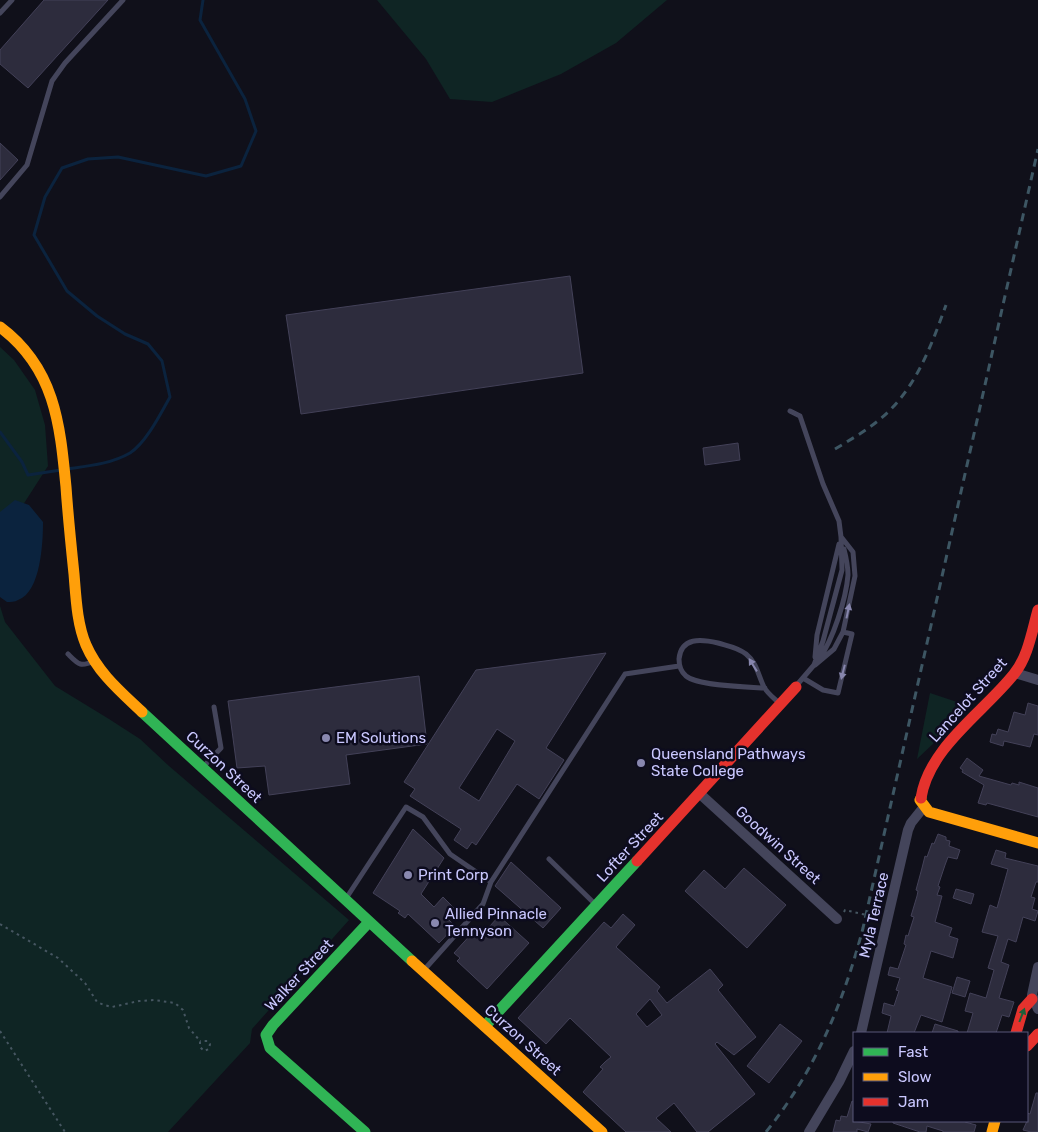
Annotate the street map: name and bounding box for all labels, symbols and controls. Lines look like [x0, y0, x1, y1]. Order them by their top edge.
one-way arrow [844, 603, 852, 619]
street label: Lancelot Street [925, 654, 1011, 746]
one-way arrow [749, 658, 758, 671]
one-way arrow [839, 664, 847, 679]
street label: Curzon Street [182, 727, 266, 807]
place label: EM Solutions [336, 729, 426, 747]
marker: EM Solutions [320, 732, 332, 744]
place label: Queensland Pathways State College [651, 745, 806, 780]
marker: Queensland Pathways State College [635, 757, 647, 769]
street label: Goodwin Street [732, 802, 824, 888]
street label: Lofter Street [593, 808, 667, 886]
place label: Print Corp [418, 866, 489, 884]
marker: Print Corp [402, 869, 414, 881]
street label: Myla Terrace [855, 870, 893, 960]
place label: Allied Pinnacle Tennyson [445, 905, 547, 940]
marker: Allied Pinnacle Tennyson [429, 917, 441, 929]
street label: Walker Street [261, 935, 337, 1015]
street label: Curzon Street [481, 1001, 565, 1079]
one-way arrow [1018, 1007, 1026, 1022]
legend [853, 1032, 1028, 1122]
text: Fast [898, 1043, 928, 1061]
text: Slow [898, 1068, 931, 1086]
text: Jam [898, 1093, 929, 1111]

